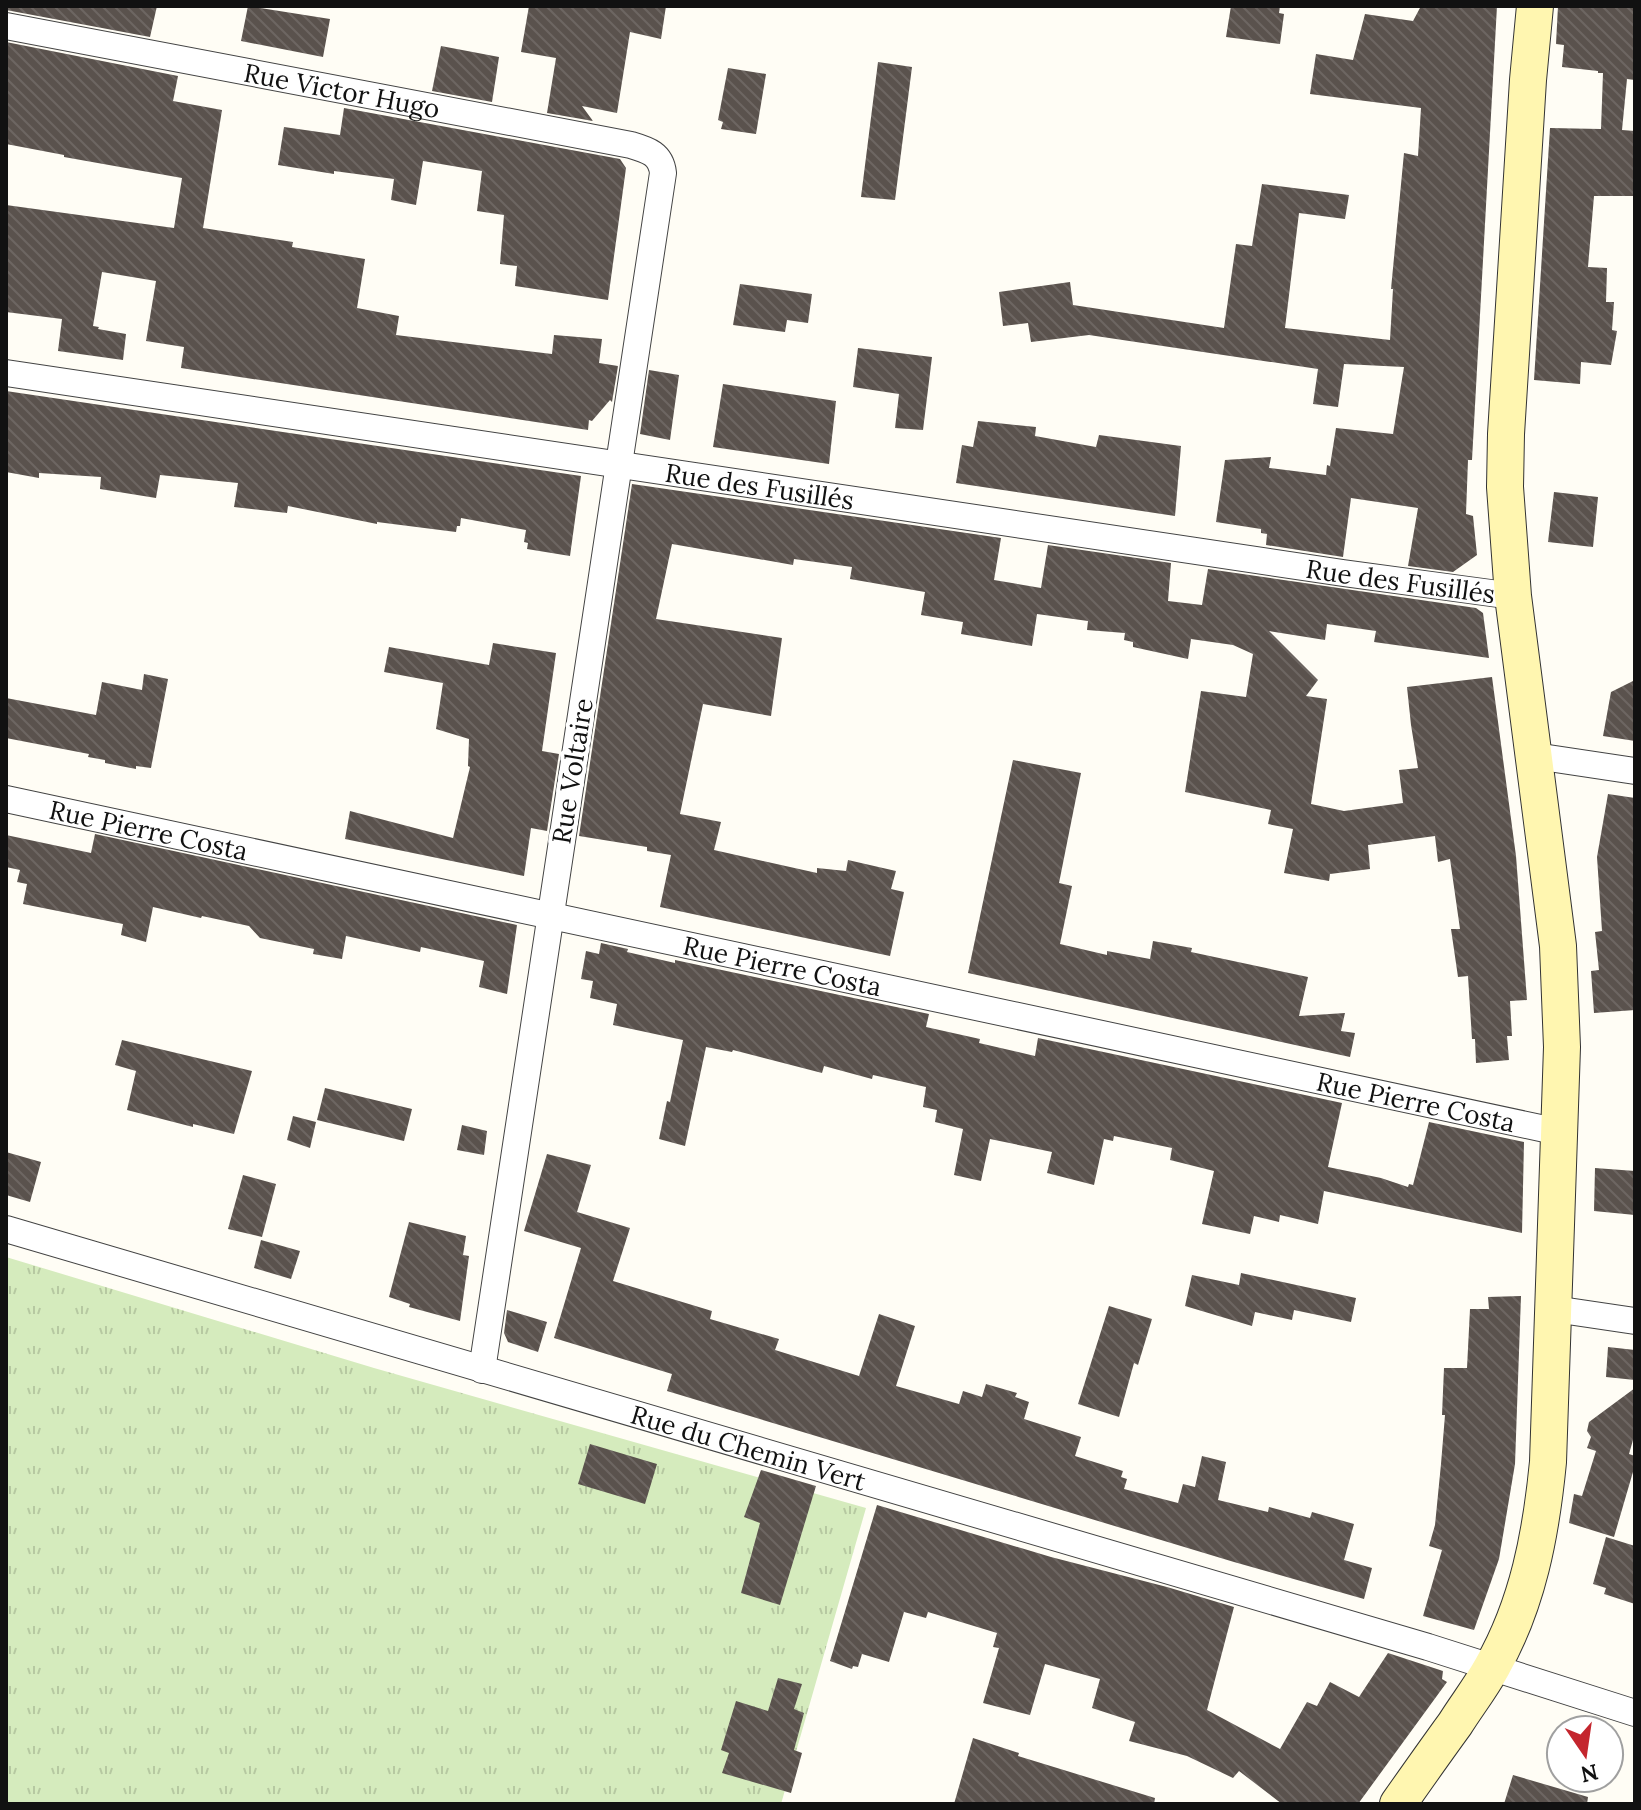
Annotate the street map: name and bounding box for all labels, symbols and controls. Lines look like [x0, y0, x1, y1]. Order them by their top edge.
street label: Rue Victor Hugo [241, 55, 443, 125]
street label: Rue des Fusillés [663, 455, 856, 516]
street label: Rue des Fusillés [1304, 551, 1497, 610]
street label: Rue Voltaire [544, 696, 600, 846]
street label: Rue Pierre Costa [46, 792, 251, 867]
street label: Rue Pierre Costa [680, 928, 885, 1003]
street label: Rue Pierre Costa [1314, 1064, 1518, 1139]
street label: Rue du Chemin Vert [627, 1397, 870, 1497]
north arrow [1545, 1714, 1625, 1794]
text: N [1578, 1758, 1601, 1789]

